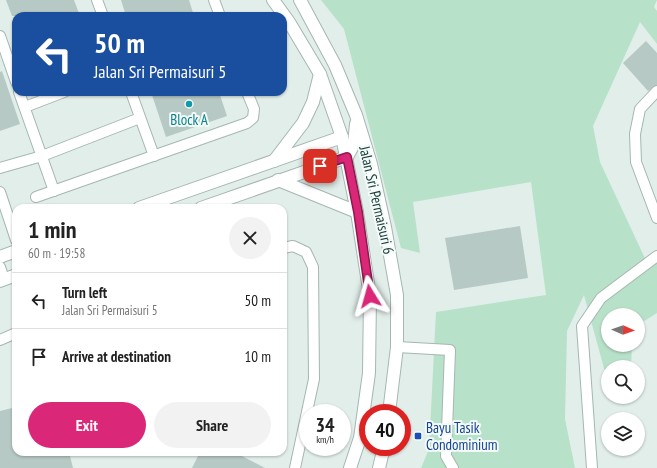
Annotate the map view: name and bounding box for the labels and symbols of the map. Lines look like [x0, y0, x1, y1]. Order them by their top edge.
marker: Block A [184, 99, 194, 109]
place label: Block A [170, 110, 209, 129]
street label: Jalan Sri Permaisuri 6 [355, 143, 399, 256]
pin [303, 149, 337, 183]
position arrow [349, 275, 391, 317]
north arrow [601, 308, 645, 352]
speed limit sign: 40 [359, 404, 411, 456]
place label: Bayu Tasik Condominium [426, 418, 498, 454]
marker: Bayu Tasik Condominium [413, 431, 423, 441]

